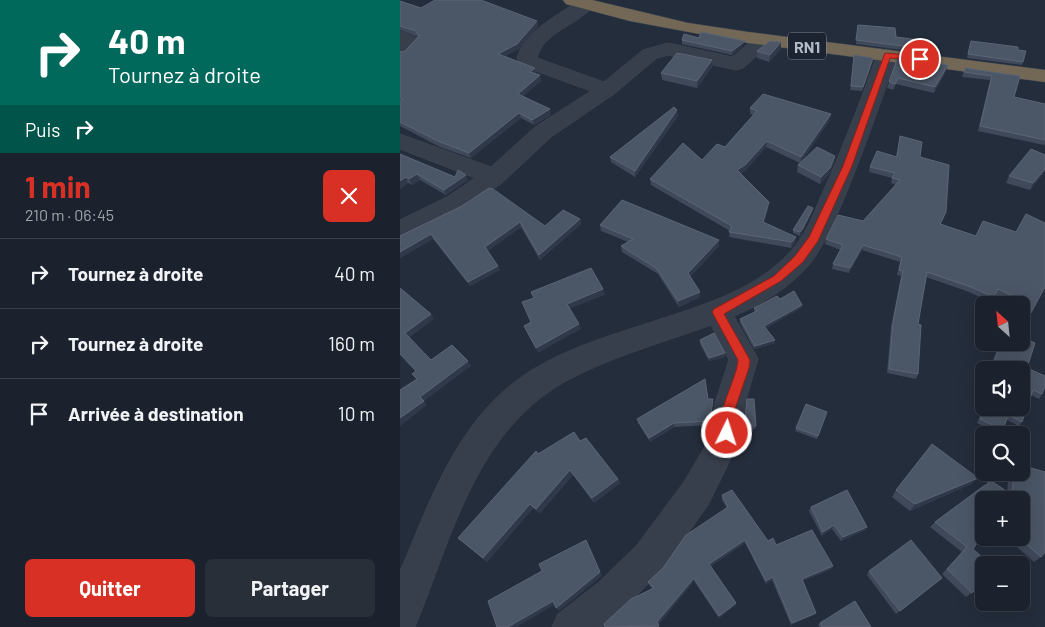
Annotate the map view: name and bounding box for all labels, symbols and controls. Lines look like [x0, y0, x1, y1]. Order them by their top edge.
text: 40 m [108, 19, 185, 61]
icon: right [25, 20, 90, 85]
road number: RN1 [788, 32, 826, 59]
pin [899, 38, 941, 80]
icon: arrive [906, 45, 934, 73]
text: Tournez à droite [108, 61, 261, 87]
icon: right [70, 115, 98, 143]
text: Puis [25, 118, 60, 141]
text: 1 min [25, 168, 91, 204]
button: close [323, 170, 375, 222]
text: 210 m · 06:45 [25, 205, 114, 224]
icon: right [25, 260, 53, 288]
text: Tournez à droite [68, 262, 204, 285]
text: 40 m [334, 262, 375, 285]
north arrow [975, 296, 1030, 351]
map controls [975, 296, 1030, 611]
icon: right [25, 330, 53, 358]
text: Tournez à droite [68, 332, 204, 355]
text: 160 m [328, 332, 375, 355]
button: sound [975, 361, 1030, 416]
icon: arrive [25, 400, 53, 428]
text: Arrivée à destination [68, 402, 244, 425]
text: 10 m [338, 402, 375, 425]
position arrow [700, 406, 752, 458]
button: search [975, 426, 1030, 481]
button: + [975, 491, 1030, 546]
button: − [975, 556, 1030, 611]
button: Quitter [25, 559, 195, 617]
button: Partager [205, 559, 375, 617]

